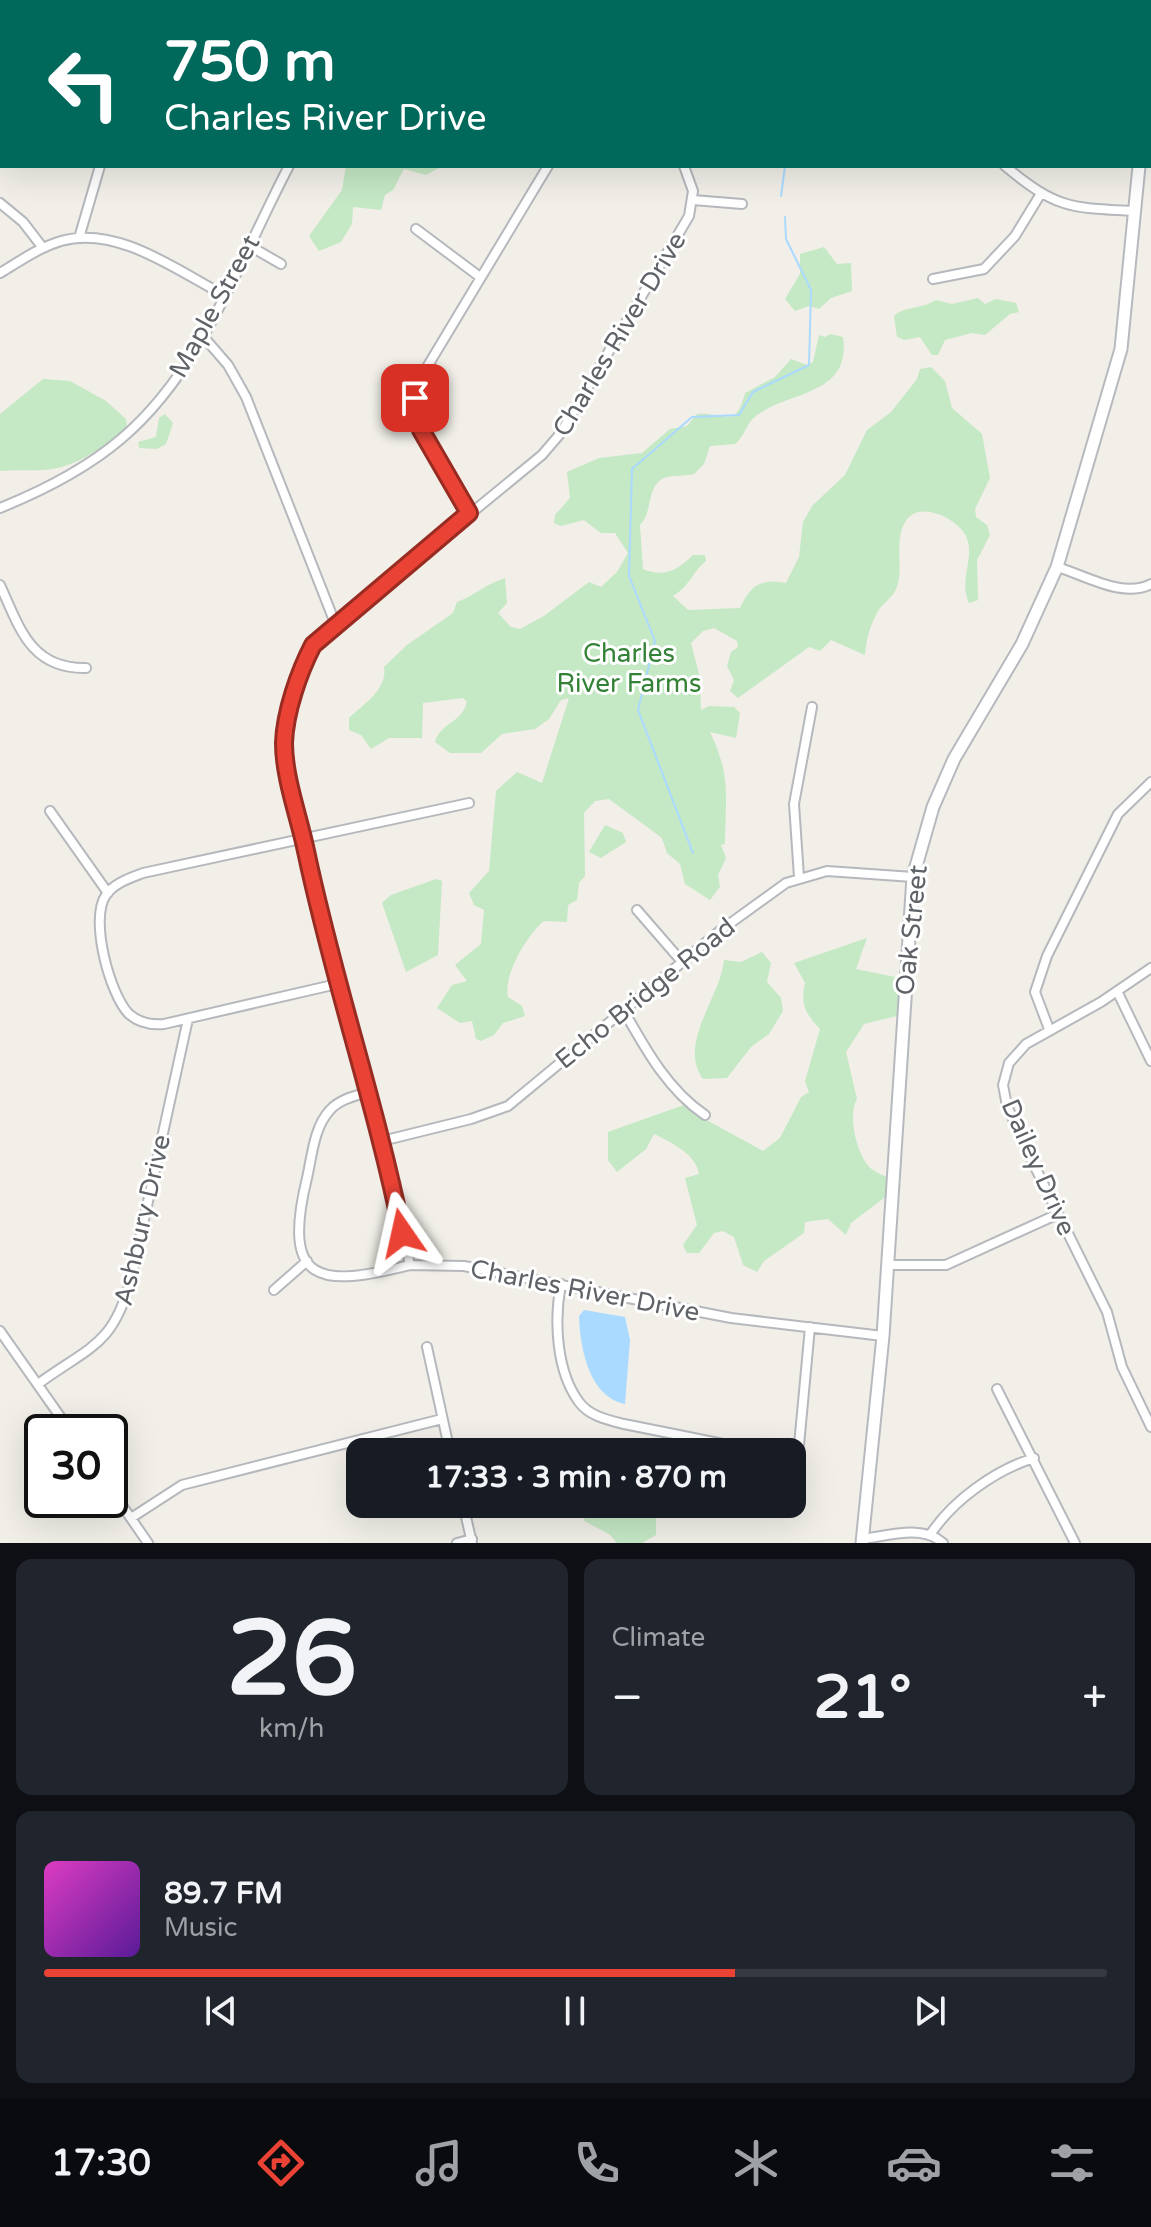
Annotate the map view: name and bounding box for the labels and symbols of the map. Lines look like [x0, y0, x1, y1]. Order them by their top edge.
street label: Charles River Drive [546, 226, 693, 442]
street label: Maple Street [162, 229, 266, 383]
pin [381, 364, 449, 432]
park label: Charles River Farms [557, 638, 701, 699]
street label: Oak Street [889, 863, 934, 997]
street label: Echo Bridge Road [549, 911, 741, 1075]
street label: Dailey Drive [995, 1094, 1082, 1240]
street label: Ashbury Drive [108, 1132, 177, 1309]
position arrow [360, 1191, 444, 1275]
street label: Charles River Drive [468, 1253, 702, 1328]
speed limit sign: 30 [24, 1414, 128, 1518]

